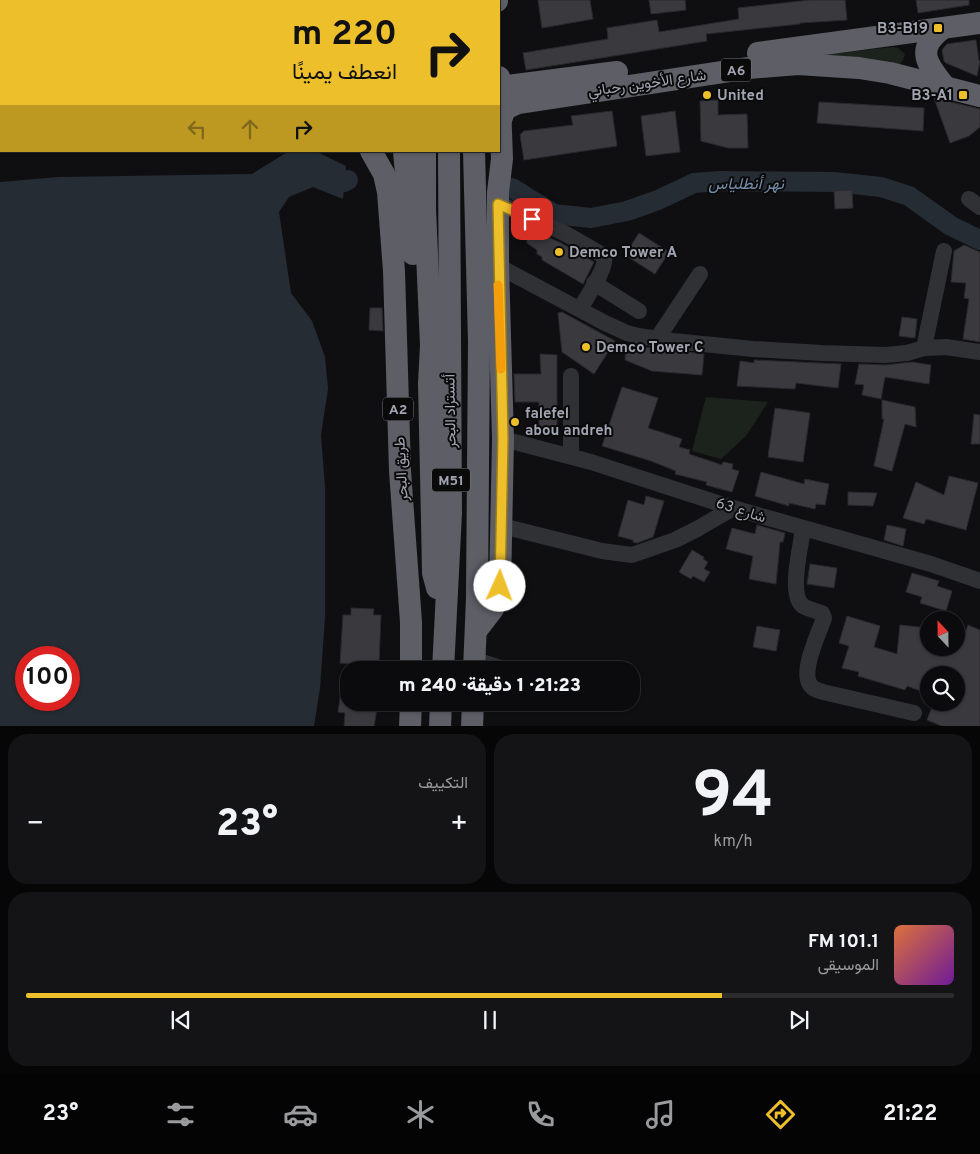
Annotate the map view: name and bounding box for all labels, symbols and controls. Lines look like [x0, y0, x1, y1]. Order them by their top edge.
text: 220 m [292, 13, 397, 57]
icon: right [415, 20, 480, 85]
place label: B3-B19 [877, 20, 928, 39]
marker: B3-B19 [932, 22, 944, 34]
road number: A6 [721, 58, 751, 82]
text: انعطف يمينًا [292, 60, 397, 87]
street label: شارع الأخوين رحباني [587, 66, 708, 104]
place label: United [717, 87, 764, 106]
place label: B3-A1 [911, 87, 953, 106]
marker: United [701, 89, 713, 101]
marker: B3-A1 [957, 89, 969, 101]
icon: left [183, 115, 211, 143]
icon: ahead [236, 115, 264, 143]
icon: right [289, 115, 317, 143]
water label: نهر أنطلياس [708, 174, 785, 195]
pin [511, 198, 553, 240]
icon: arrive [518, 205, 546, 233]
place label: Demco Tower A [569, 244, 677, 263]
marker: Demco Tower A [553, 246, 565, 258]
place label: Demco Tower C [596, 339, 704, 358]
marker: Demco Tower C [580, 341, 592, 353]
street label: أتستراد البحر [441, 373, 462, 449]
road number: A2 [383, 398, 413, 420]
place label: falefel abou andreh [525, 405, 612, 441]
marker: falefel abou andreh [509, 416, 521, 428]
street label: طريق البحر [391, 436, 414, 503]
road number: M51 [432, 468, 470, 492]
street label: شارع 63 [713, 494, 768, 529]
position arrow [473, 559, 525, 611]
north arrow [920, 611, 965, 656]
map controls [920, 611, 965, 711]
speed limit sign: 100 [15, 646, 80, 711]
button: search [920, 666, 965, 711]
text: 21:23 · 1 دقيقة · 240 m [399, 674, 581, 698]
text: 94 [692, 758, 774, 840]
text: التكييف [418, 774, 468, 794]
text: 23° [216, 801, 278, 850]
text: − [26, 807, 44, 843]
text: + [450, 807, 468, 843]
text: km/h [714, 832, 752, 852]
text: 101.1 FM [808, 930, 879, 954]
text: الموسيقى [818, 956, 879, 976]
icon: previous [167, 1006, 195, 1034]
icon: pause [476, 1006, 504, 1034]
icon: next [785, 1006, 813, 1034]
icon: filters [163, 1097, 198, 1132]
icon: car [283, 1097, 318, 1132]
icon: climate [403, 1097, 438, 1132]
icon: phone [523, 1097, 558, 1132]
icon: music [643, 1097, 678, 1132]
icon: directions [763, 1097, 798, 1132]
text: 23° [43, 1101, 78, 1128]
text: 21:22 [883, 1101, 938, 1128]

